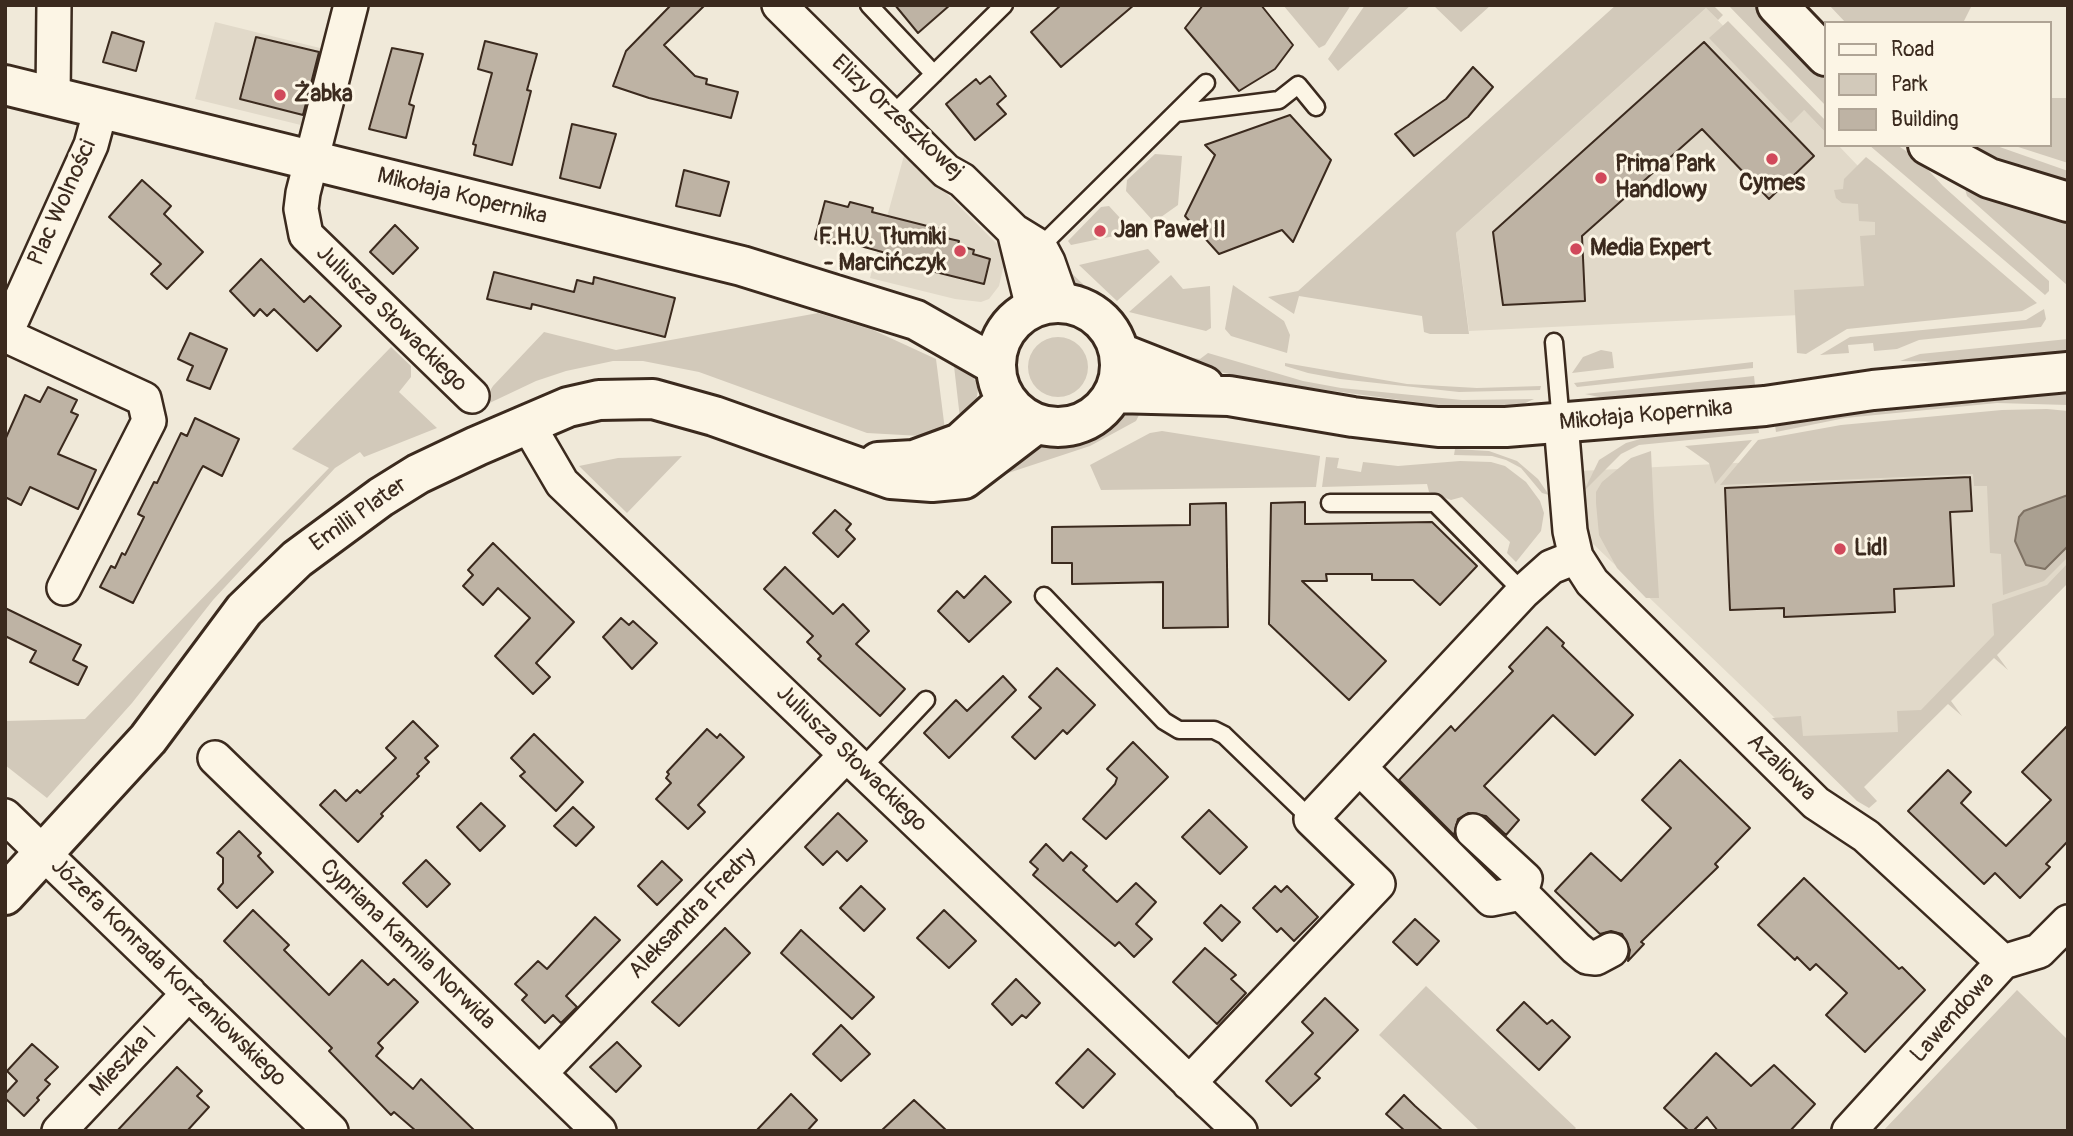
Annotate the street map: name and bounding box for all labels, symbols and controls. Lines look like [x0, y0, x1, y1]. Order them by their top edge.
legend [1825, 21, 2052, 147]
text: Road [1891, 36, 1935, 63]
street label: Elizy Orzeszkowej [825, 50, 969, 186]
text: Park [1891, 71, 1928, 98]
place label: Żabka [294, 81, 353, 109]
marker: Żabka [272, 87, 288, 103]
text: Building [1891, 106, 1958, 133]
street label: Plac Wolności [23, 136, 103, 270]
place label: Prima Park Handlowy [1615, 151, 1715, 205]
marker: Cymes [1764, 151, 1780, 167]
street label: Mikołaja Kopernika [374, 163, 550, 231]
marker: Prima Park Handlowy [1593, 170, 1609, 186]
place label: Cymes [1739, 170, 1805, 198]
place label: Jan Paweł II [1114, 217, 1226, 245]
marker: Jan Paweł II [1092, 223, 1108, 239]
place label: F.H.U. Tłumiki - Marcińczyk [818, 224, 946, 278]
place label: Media Expert [1590, 235, 1711, 263]
street label: Juliusza Słowackiego [310, 240, 472, 398]
marker: Media Expert [1568, 241, 1584, 257]
marker: F.H.U. Tłumiki - Marcińczyk [952, 243, 968, 259]
street label: Mikołaja Kopernika [1558, 395, 1734, 437]
street label: Emilii Plater [305, 472, 413, 558]
place label: Lidl [1854, 535, 1888, 563]
marker: Lidl [1832, 541, 1848, 557]
street label: Juliusza Słowackiego [770, 680, 932, 838]
street label: Azaliowa [1741, 728, 1821, 808]
street label: Aleksandra Fredry [623, 843, 763, 985]
street label: Józefa Konrada Korzeniowskiego [44, 853, 292, 1093]
street label: Cypriana Kamila Norwida [313, 854, 501, 1036]
street label: Lawendowa [1905, 967, 2001, 1069]
street label: Mieszka I [85, 1021, 163, 1103]

